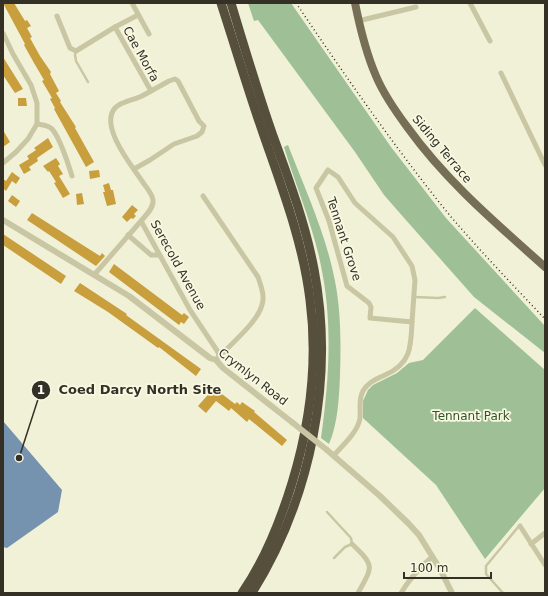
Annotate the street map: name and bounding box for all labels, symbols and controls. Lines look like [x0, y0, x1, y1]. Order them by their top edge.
street label: Cae Morfa [120, 24, 162, 84]
street label: Siding Terrace [409, 112, 475, 186]
street label: Tennant Grove [324, 194, 364, 283]
street label: Serecold Avenue [148, 218, 208, 312]
street label: Crymlyn Road [216, 346, 290, 408]
callout: Coed Darcy North Site [31, 377, 229, 402]
text: Coed Darcy North Site [59, 382, 222, 397]
text: 1 [37, 383, 45, 397]
park label: Tennant Park [431, 409, 510, 423]
scale bar [404, 554, 491, 580]
text: 100 m [410, 561, 448, 575]

